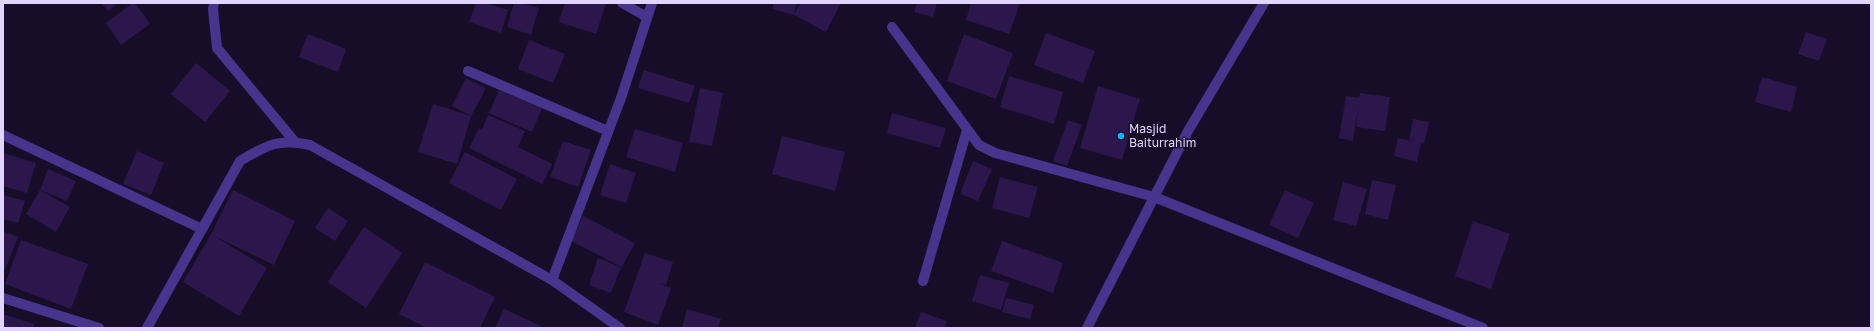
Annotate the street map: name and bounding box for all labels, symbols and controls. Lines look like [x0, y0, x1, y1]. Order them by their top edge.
place label: Masjid Baiturrahim [1129, 121, 1196, 150]
marker: Masjid Baiturrahim [1116, 131, 1126, 141]

